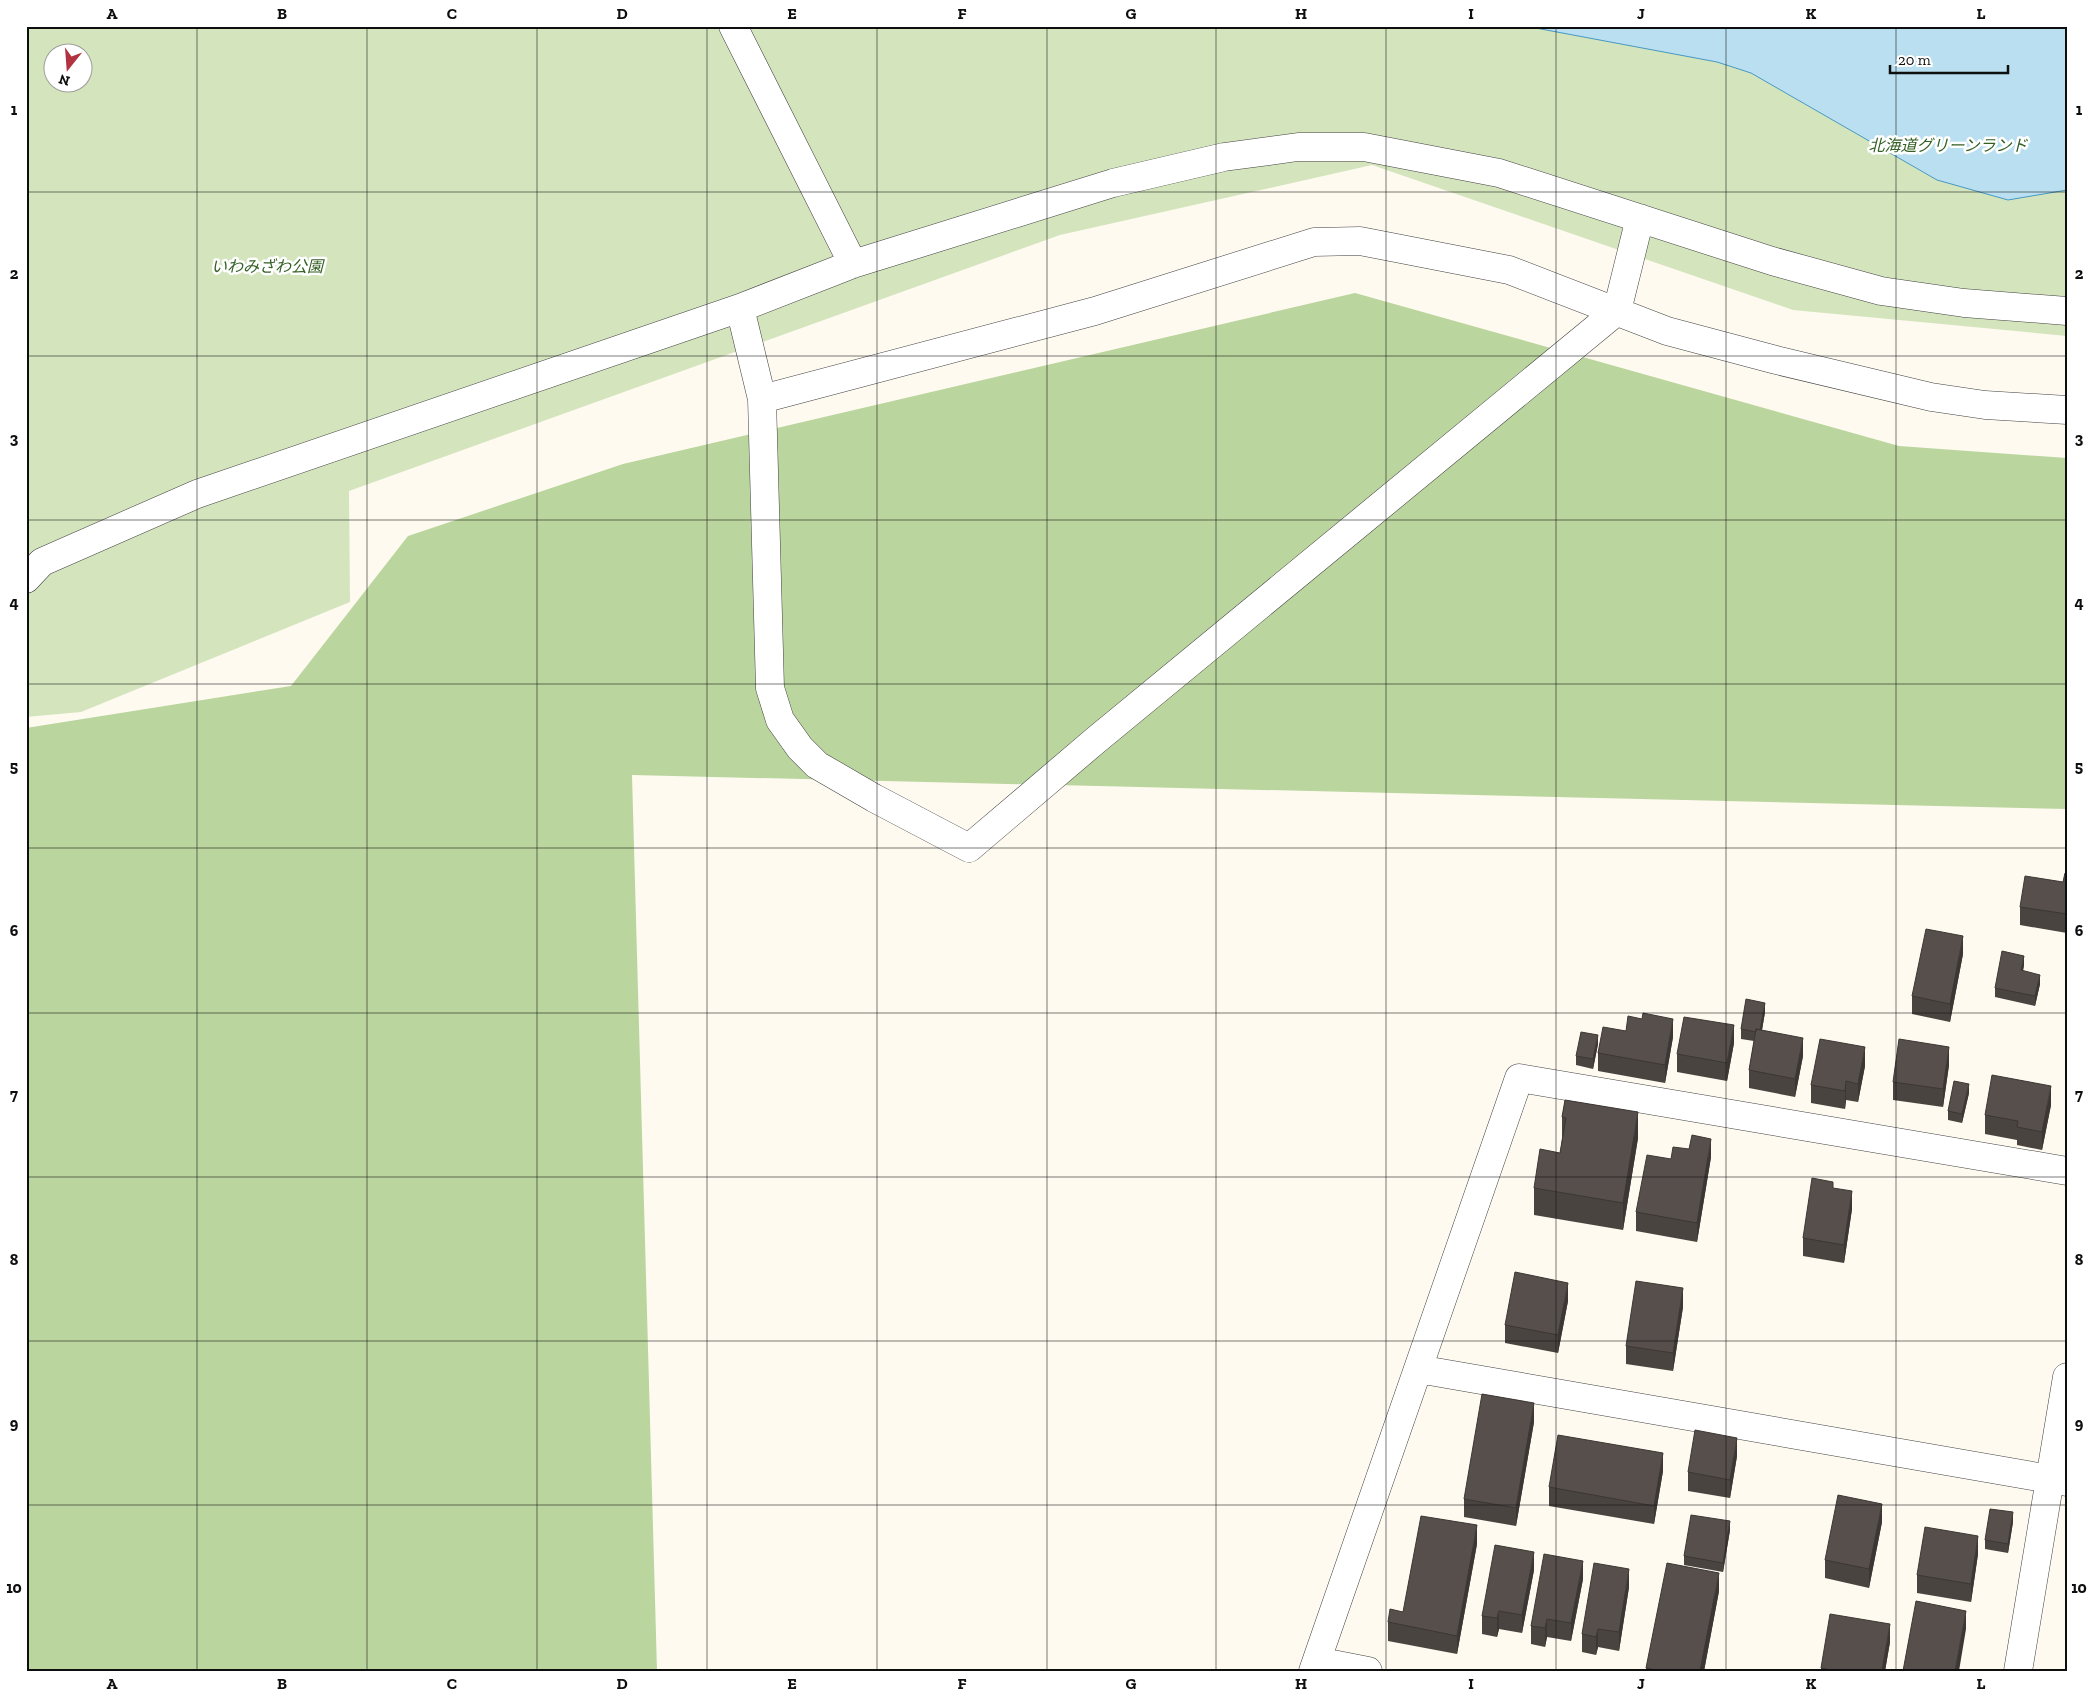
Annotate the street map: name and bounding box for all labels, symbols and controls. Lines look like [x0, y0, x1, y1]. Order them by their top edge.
text: A [107, 4, 118, 23]
text: B [277, 4, 287, 23]
text: C [447, 4, 457, 23]
text: D [616, 4, 628, 23]
text: E [787, 4, 797, 23]
text: F [957, 4, 967, 23]
text: G [1126, 4, 1137, 23]
text: H [1295, 4, 1307, 23]
text: I [1468, 4, 1474, 23]
text: J [1637, 4, 1645, 23]
text: K [1806, 4, 1817, 23]
text: L [1977, 4, 1986, 23]
north arrow [42, 42, 92, 92]
scale bar [1890, 42, 2008, 74]
text: 20 m [1898, 51, 1931, 69]
text: N [56, 70, 72, 90]
text: 1 [11, 100, 18, 119]
text: 1 [2076, 100, 2083, 119]
park label: 北海道グリーンランド [1868, 136, 2029, 155]
park label: いわみざわ公園 [211, 257, 325, 276]
text: 2 [10, 264, 19, 283]
text: 2 [2075, 264, 2084, 283]
text: 3 [10, 429, 19, 448]
text: 3 [2075, 429, 2084, 448]
text: 4 [9, 593, 19, 612]
text: 4 [2074, 593, 2084, 612]
text: 5 [10, 757, 18, 776]
text: 5 [2075, 757, 2083, 776]
text: 6 [10, 921, 19, 940]
text: 6 [2075, 921, 2084, 940]
text: 7 [10, 1085, 18, 1104]
text: 7 [2075, 1085, 2083, 1104]
text: 8 [10, 1250, 19, 1269]
text: 8 [2075, 1250, 2084, 1269]
text: 9 [10, 1414, 19, 1433]
text: 9 [2075, 1414, 2084, 1433]
text: 10 [6, 1578, 22, 1597]
text: 10 [2071, 1578, 2087, 1597]
text: A [107, 1674, 118, 1693]
text: B [277, 1674, 287, 1693]
text: C [447, 1674, 457, 1693]
text: D [616, 1674, 628, 1693]
text: E [787, 1674, 797, 1693]
text: F [957, 1674, 967, 1693]
text: G [1126, 1674, 1137, 1693]
text: H [1295, 1674, 1307, 1693]
text: I [1468, 1674, 1474, 1693]
text: J [1637, 1674, 1645, 1693]
text: K [1806, 1674, 1817, 1693]
text: L [1977, 1674, 1986, 1693]

